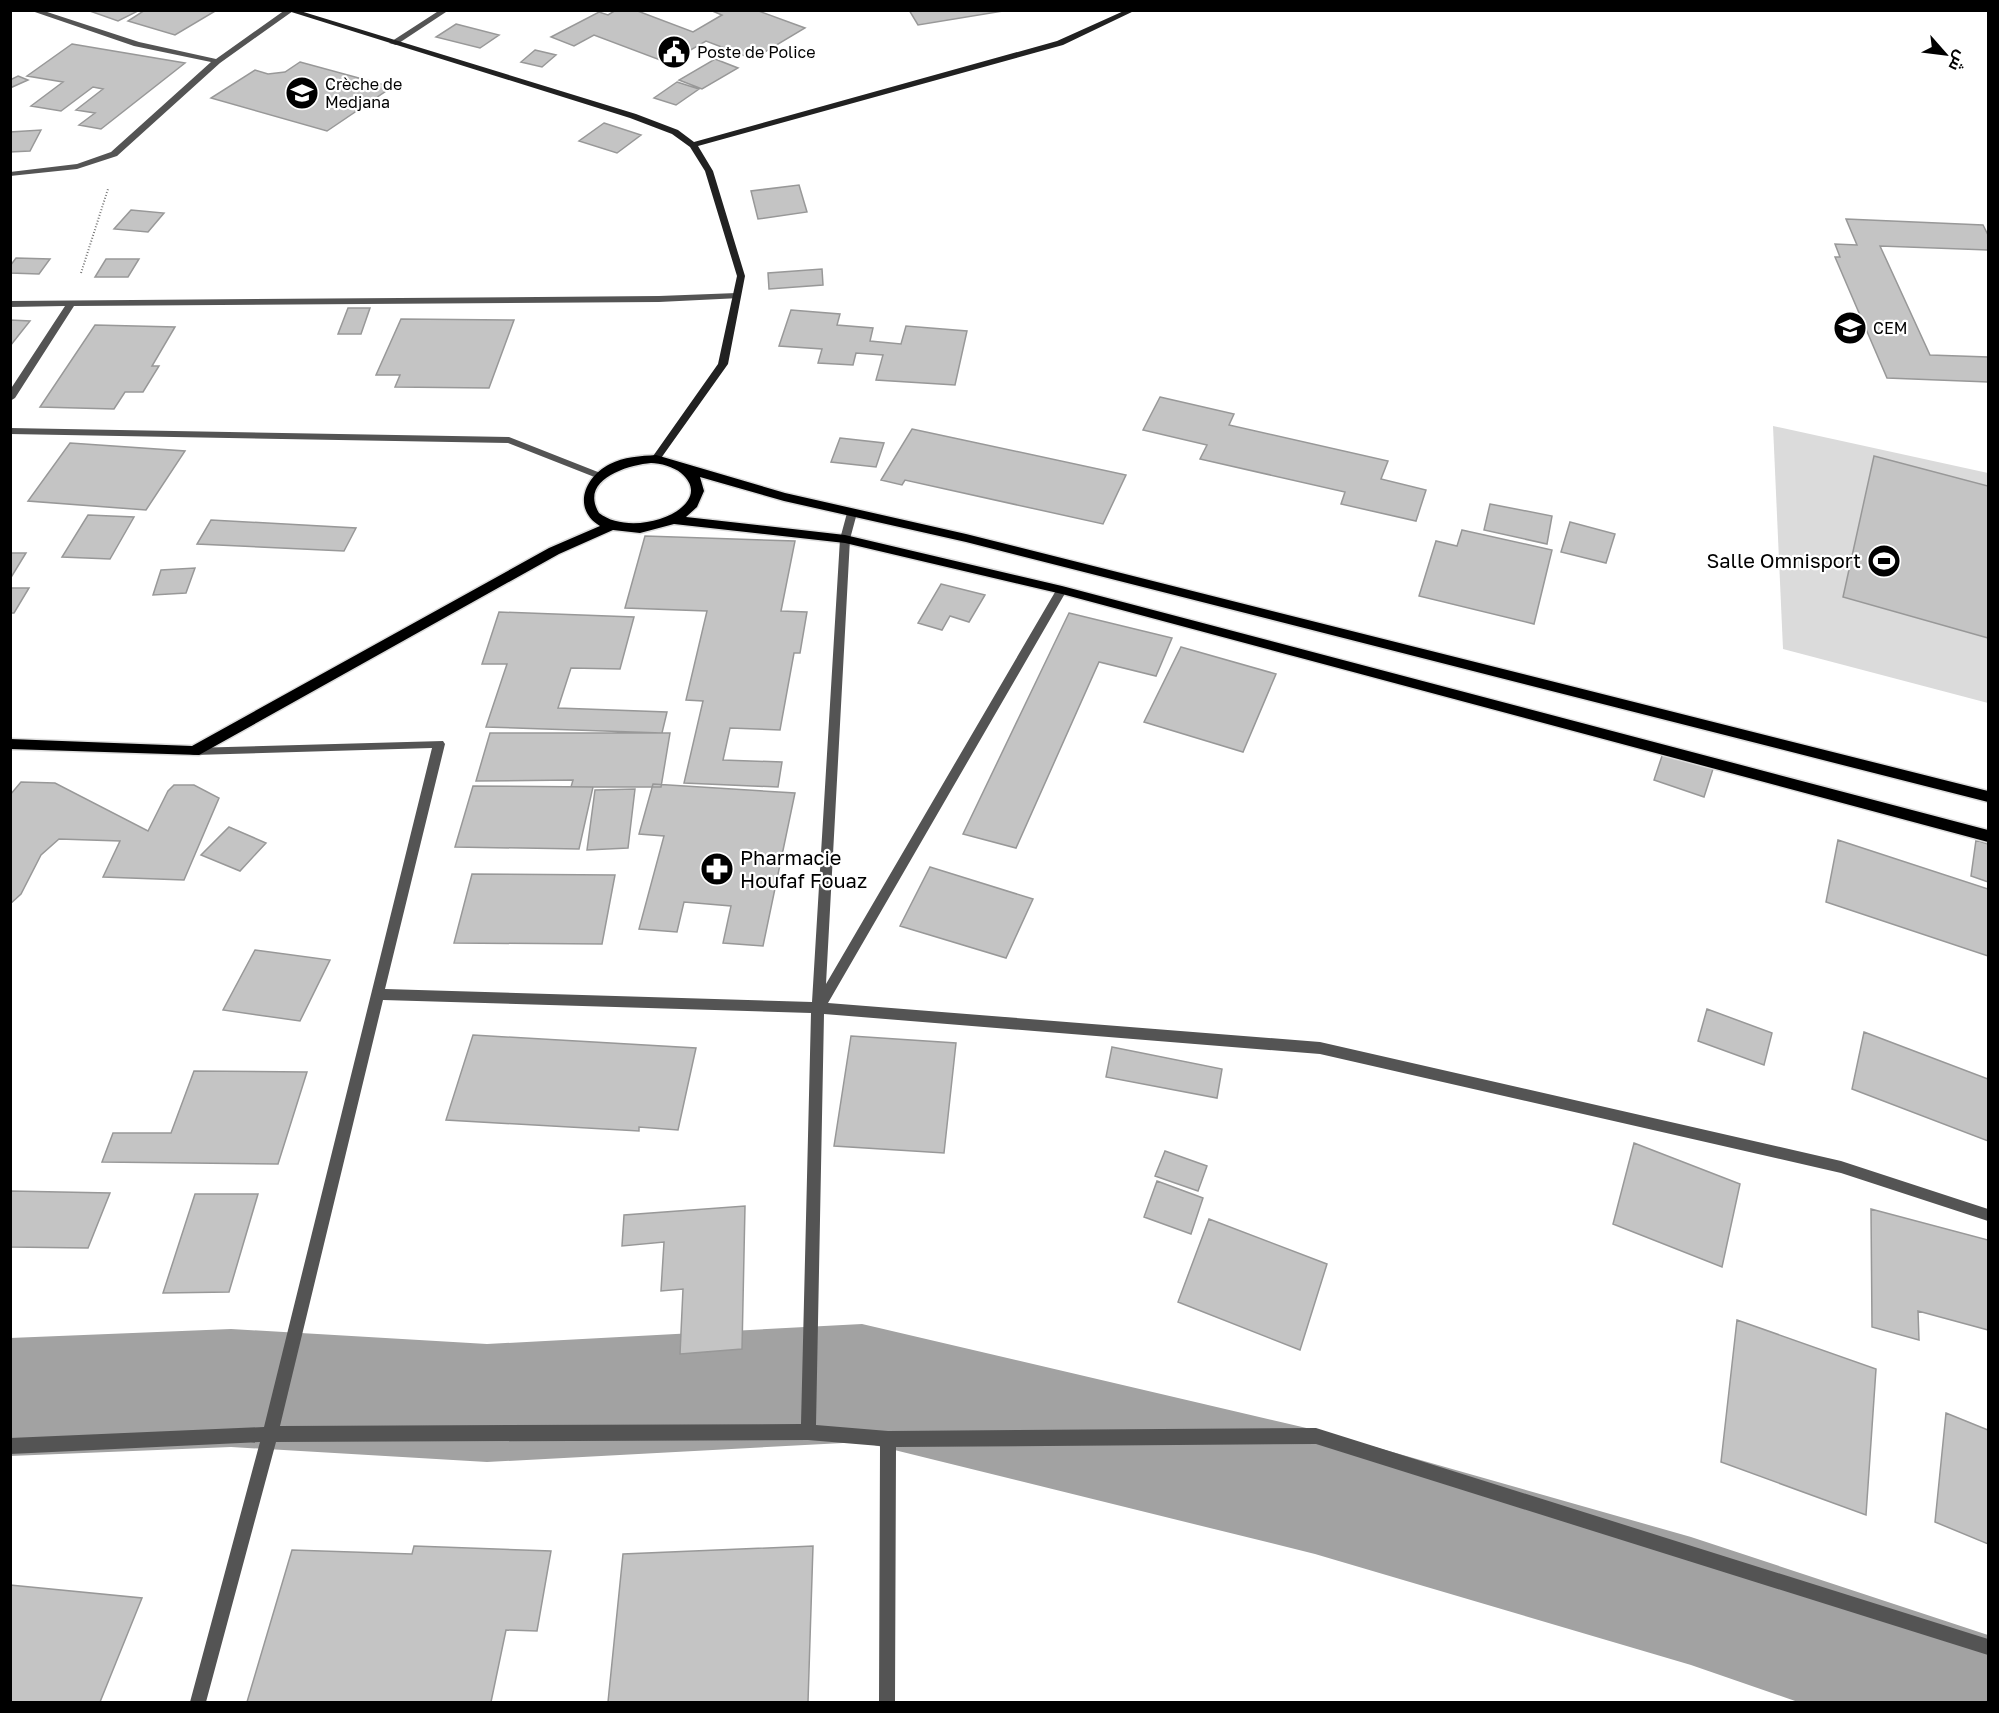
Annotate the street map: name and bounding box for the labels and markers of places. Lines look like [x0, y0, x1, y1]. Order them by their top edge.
public building icon: Poste de Police [656, 34, 692, 70]
place label: Poste de Police [697, 42, 816, 62]
place label: Crèche de Medjana [325, 74, 402, 112]
school or university icon: Crèche de Medjana [284, 75, 320, 111]
school or university icon: CEM [1832, 310, 1868, 346]
place label: CEM [1873, 318, 1907, 338]
sports icon: Salle Omnisport [1866, 543, 1902, 579]
place label: Salle Omnisport [1706, 548, 1861, 572]
place label: Pharmacie Houfaf Fouaz [740, 845, 867, 892]
pharmacy icon: Pharmacie Houfaf Fouaz [699, 851, 735, 887]

